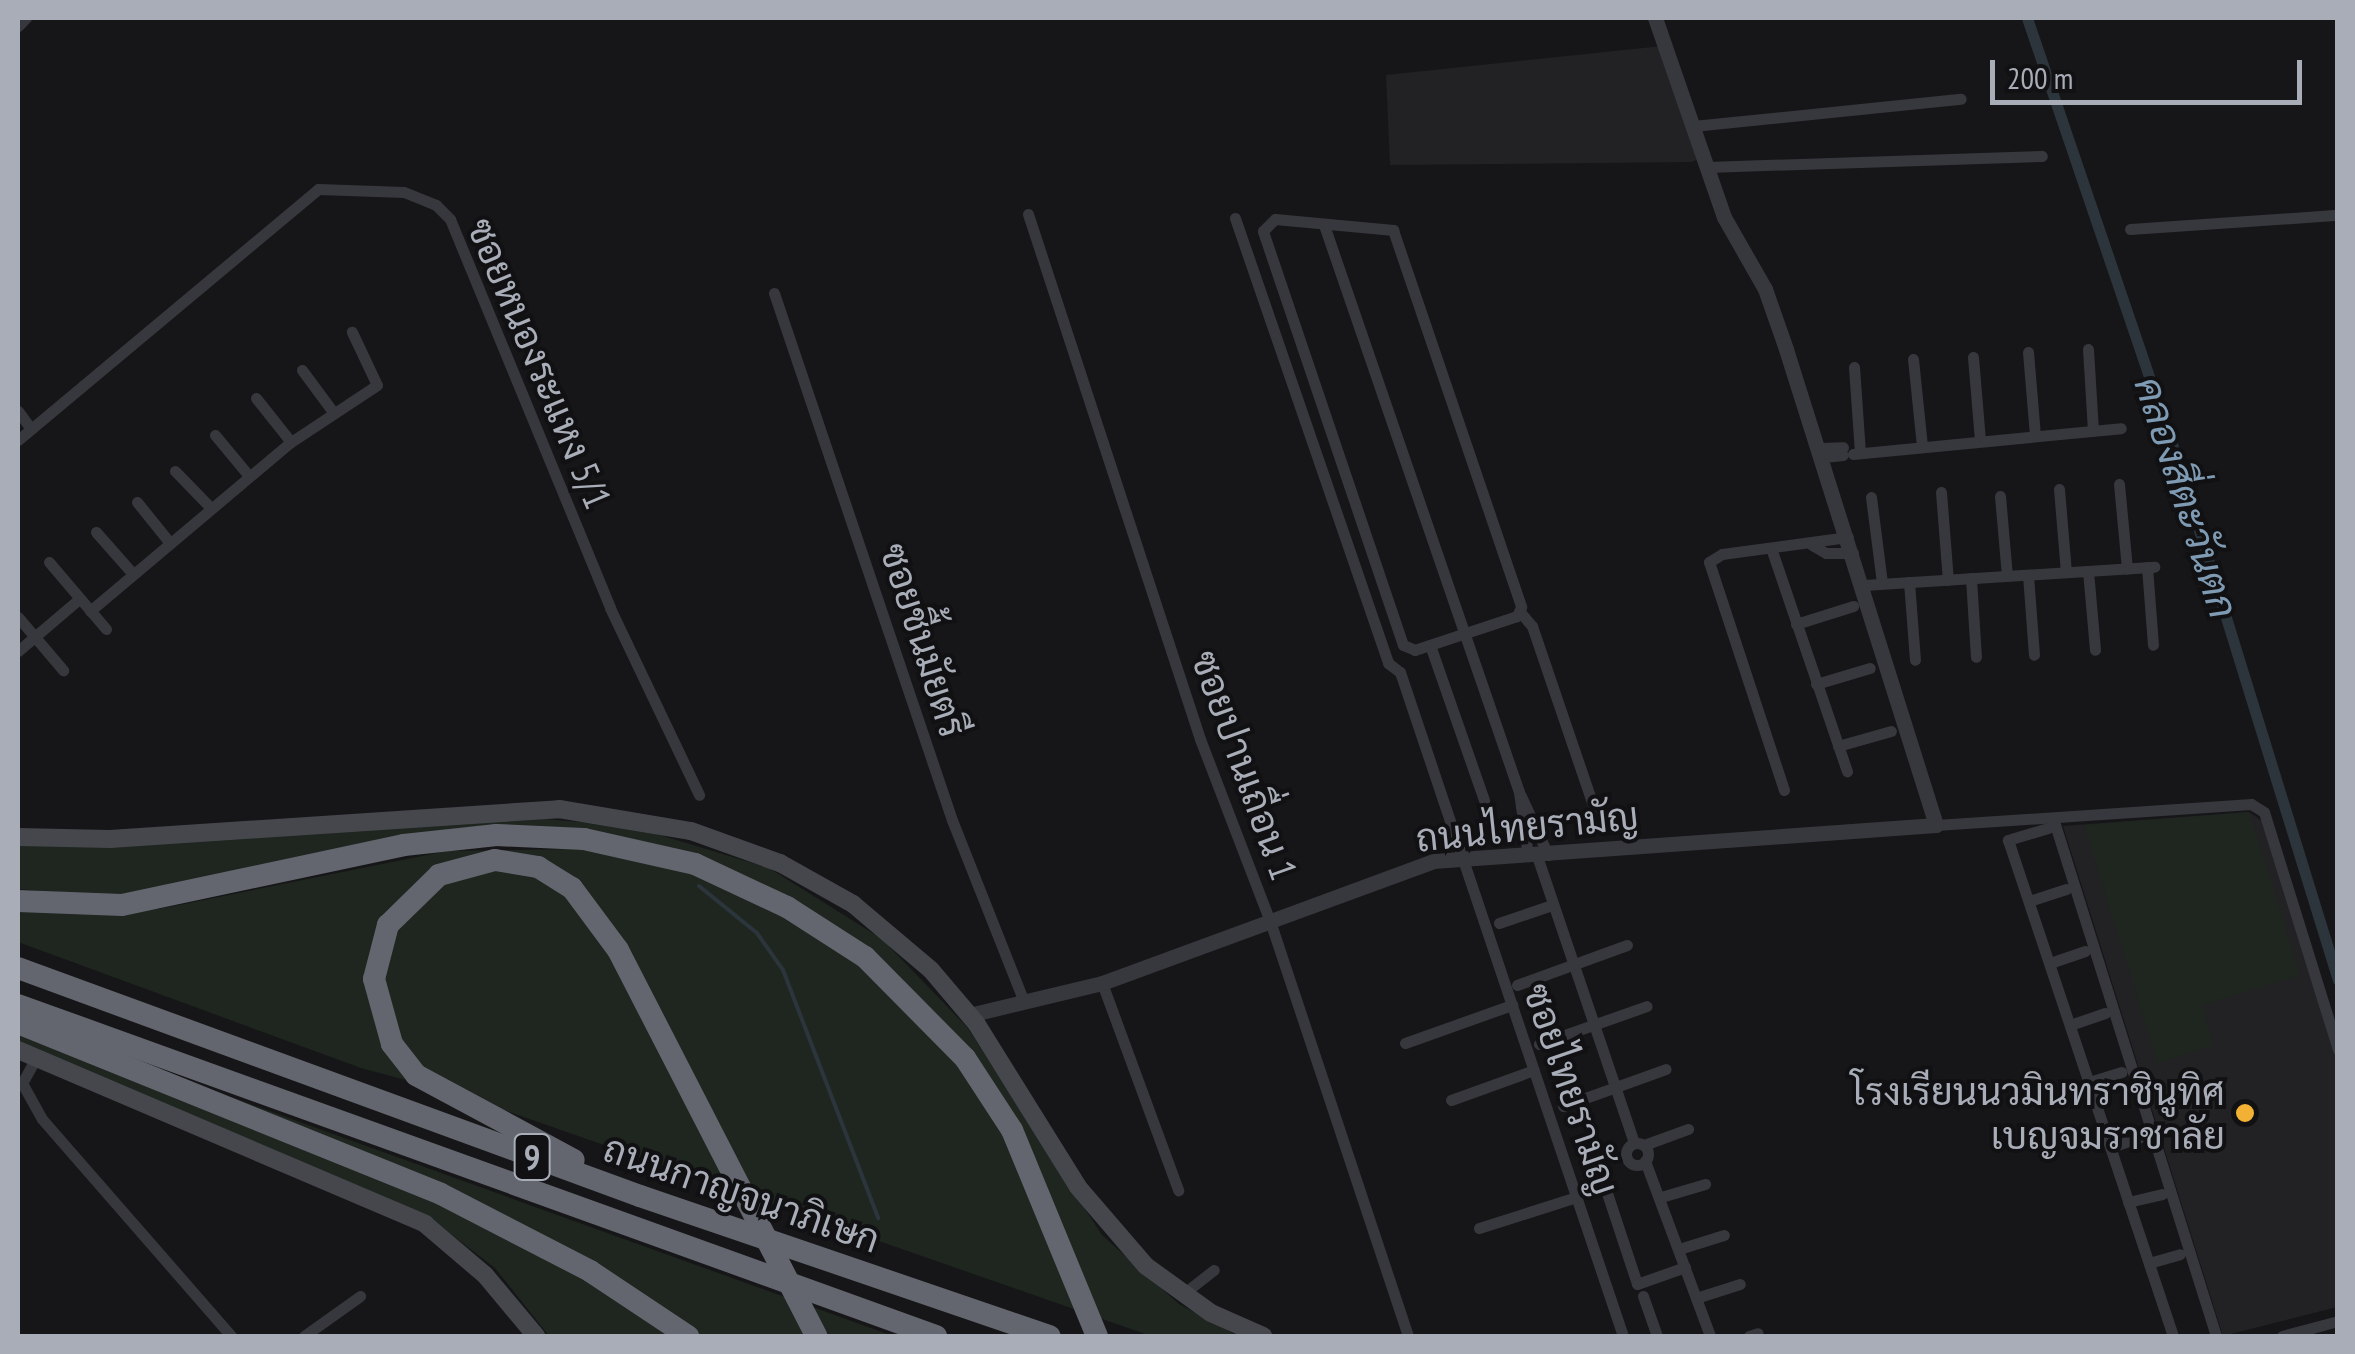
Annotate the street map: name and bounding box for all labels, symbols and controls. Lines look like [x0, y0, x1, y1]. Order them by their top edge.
scale bar [1995, 40, 2308, 102]
text: 200 m [2007, 58, 2073, 97]
street label: ซอยหนองระแหง 5/1 [458, 211, 622, 515]
water label: คลองสี่ตะวันตก [2125, 370, 2249, 624]
street label: ซอยชื้นมัยตรี [871, 537, 977, 743]
street label: ซอยปานเถื่อน 1 [1182, 644, 1308, 886]
street label: ถนนไทยรามัญ [1413, 792, 1641, 860]
street label: ซอยไทยรามัญ [1515, 977, 1629, 1201]
place label: โรงเรียนนวมินทราชินูทิศ เบญจมราชาลัย [1851, 1068, 2225, 1158]
marker: โรงเรียนนวมินทราชินูทิศ เบญจมราชาลัย [2234, 1102, 2256, 1124]
street label: ถนนกาญจนาภิเษก [598, 1124, 886, 1262]
road number: 9 [512, 1127, 552, 1187]

